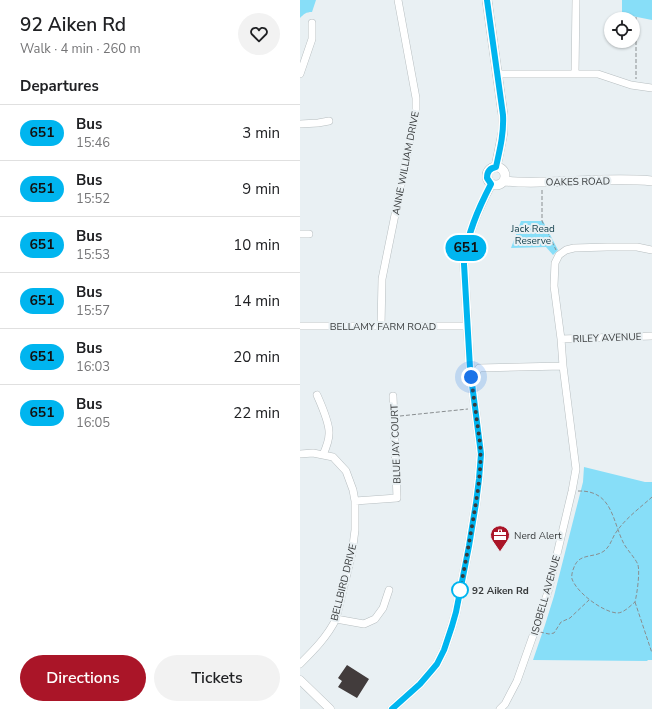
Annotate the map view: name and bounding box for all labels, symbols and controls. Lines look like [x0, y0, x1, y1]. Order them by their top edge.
text: 92 Aiken Rd [20, 12, 126, 38]
map controls [604, 12, 640, 48]
button: locate [604, 12, 640, 48]
button: heart [238, 13, 280, 55]
text: Walk · 4 min · 260 m [20, 40, 141, 58]
text: Departures [20, 76, 99, 96]
street label: ANNE WILLIAM DRIVE [389, 110, 423, 216]
text: Bus [76, 114, 102, 134]
text: 651 [29, 123, 55, 142]
text: 3 min [242, 123, 280, 143]
text: 15:46 [76, 134, 110, 152]
text: Bus [76, 170, 102, 190]
street label: OAKES ROAD [546, 174, 610, 190]
text: 651 [29, 179, 55, 198]
text: 9 min [242, 179, 280, 199]
text: 15:52 [76, 190, 110, 208]
park label: Jack Read Reserve [510, 222, 555, 248]
text: Bus [76, 226, 102, 246]
text: 651 [29, 235, 55, 254]
text: 10 min [233, 235, 280, 255]
line badge: 651 [443, 235, 489, 261]
text: 651 [453, 238, 479, 257]
text: 15:53 [76, 246, 110, 264]
text: Bus [76, 282, 102, 302]
text: 651 [29, 291, 55, 310]
text: 14 min [233, 291, 280, 311]
text: 15:57 [76, 302, 110, 320]
street label: BELLAMY FARM ROAD [330, 320, 436, 334]
street label: RILEY AVENUE [572, 330, 642, 346]
text: Bus [76, 338, 102, 358]
text: 651 [29, 347, 55, 366]
text: 20 min [233, 347, 280, 367]
text: 16:03 [76, 358, 110, 376]
your location [461, 367, 481, 387]
text: Bus [76, 394, 102, 414]
text: 651 [29, 403, 55, 422]
text: 22 min [233, 403, 280, 423]
street label: BLUE JAY COURT [388, 404, 404, 484]
text: 16:05 [76, 414, 110, 432]
office icon: Nerd Alert [489, 524, 511, 552]
place label: Nerd Alert [514, 529, 562, 543]
street label: BELLBIRD DRIVE [328, 542, 360, 622]
street label: ISOBELL AVENUE [528, 554, 564, 637]
marker: 92 Aiken Rd [451, 581, 469, 599]
place label: 92 Aiken Rd [472, 584, 529, 598]
button: Directions [20, 655, 146, 701]
button: Tickets [154, 655, 280, 701]

